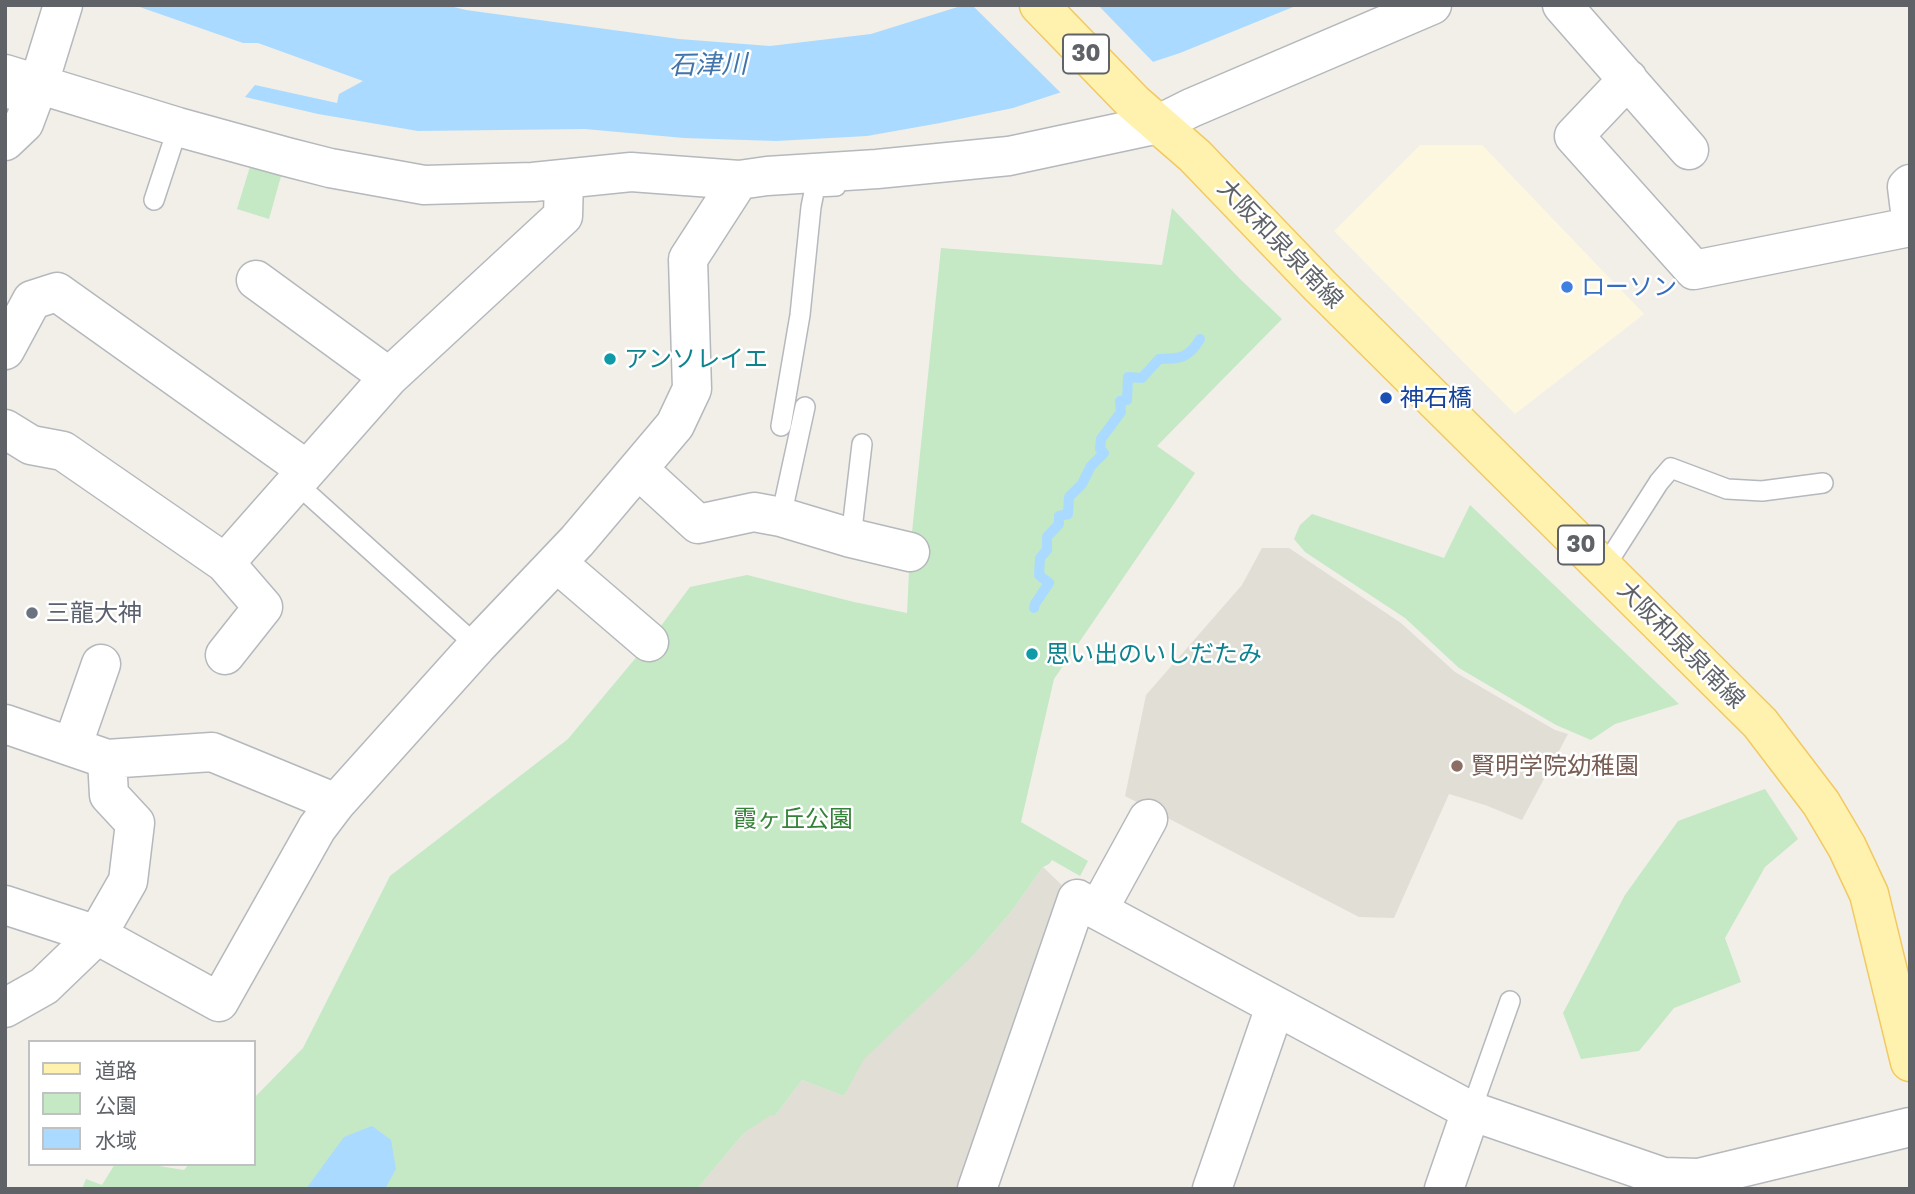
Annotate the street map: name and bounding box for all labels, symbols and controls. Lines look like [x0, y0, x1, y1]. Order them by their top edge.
road number: 30 [1063, 34, 1109, 74]
water label: 石津川 [669, 49, 747, 81]
street label: 大阪和泉泉南線 [1211, 174, 1349, 314]
place label: ローソン [1581, 273, 1677, 301]
marker: ローソン [1559, 279, 1575, 295]
place label: アンソレイエ [624, 345, 768, 373]
marker: アンソレイエ [602, 351, 618, 367]
place label: 神石橋 [1400, 384, 1472, 412]
marker: 神石橋 [1378, 390, 1394, 406]
road number: 30 [1558, 526, 1604, 565]
street label: 大阪和泉泉南線 [1611, 575, 1751, 715]
place label: 三龍大神 [46, 599, 142, 627]
marker: 三龍大神 [24, 605, 40, 621]
place label: 思い出のいしだたみ [1046, 640, 1262, 668]
marker: 思い出のいしだたみ [1024, 646, 1040, 662]
place label: 賢明学院幼稚園 [1471, 752, 1639, 780]
marker: 賢明学院幼稚園 [1449, 758, 1465, 774]
park label: 霞ヶ丘公園 [733, 805, 853, 833]
legend [28, 1040, 256, 1166]
text: 道路 [95, 1057, 137, 1083]
text: 公園 [95, 1092, 137, 1118]
text: 水域 [95, 1127, 137, 1153]

